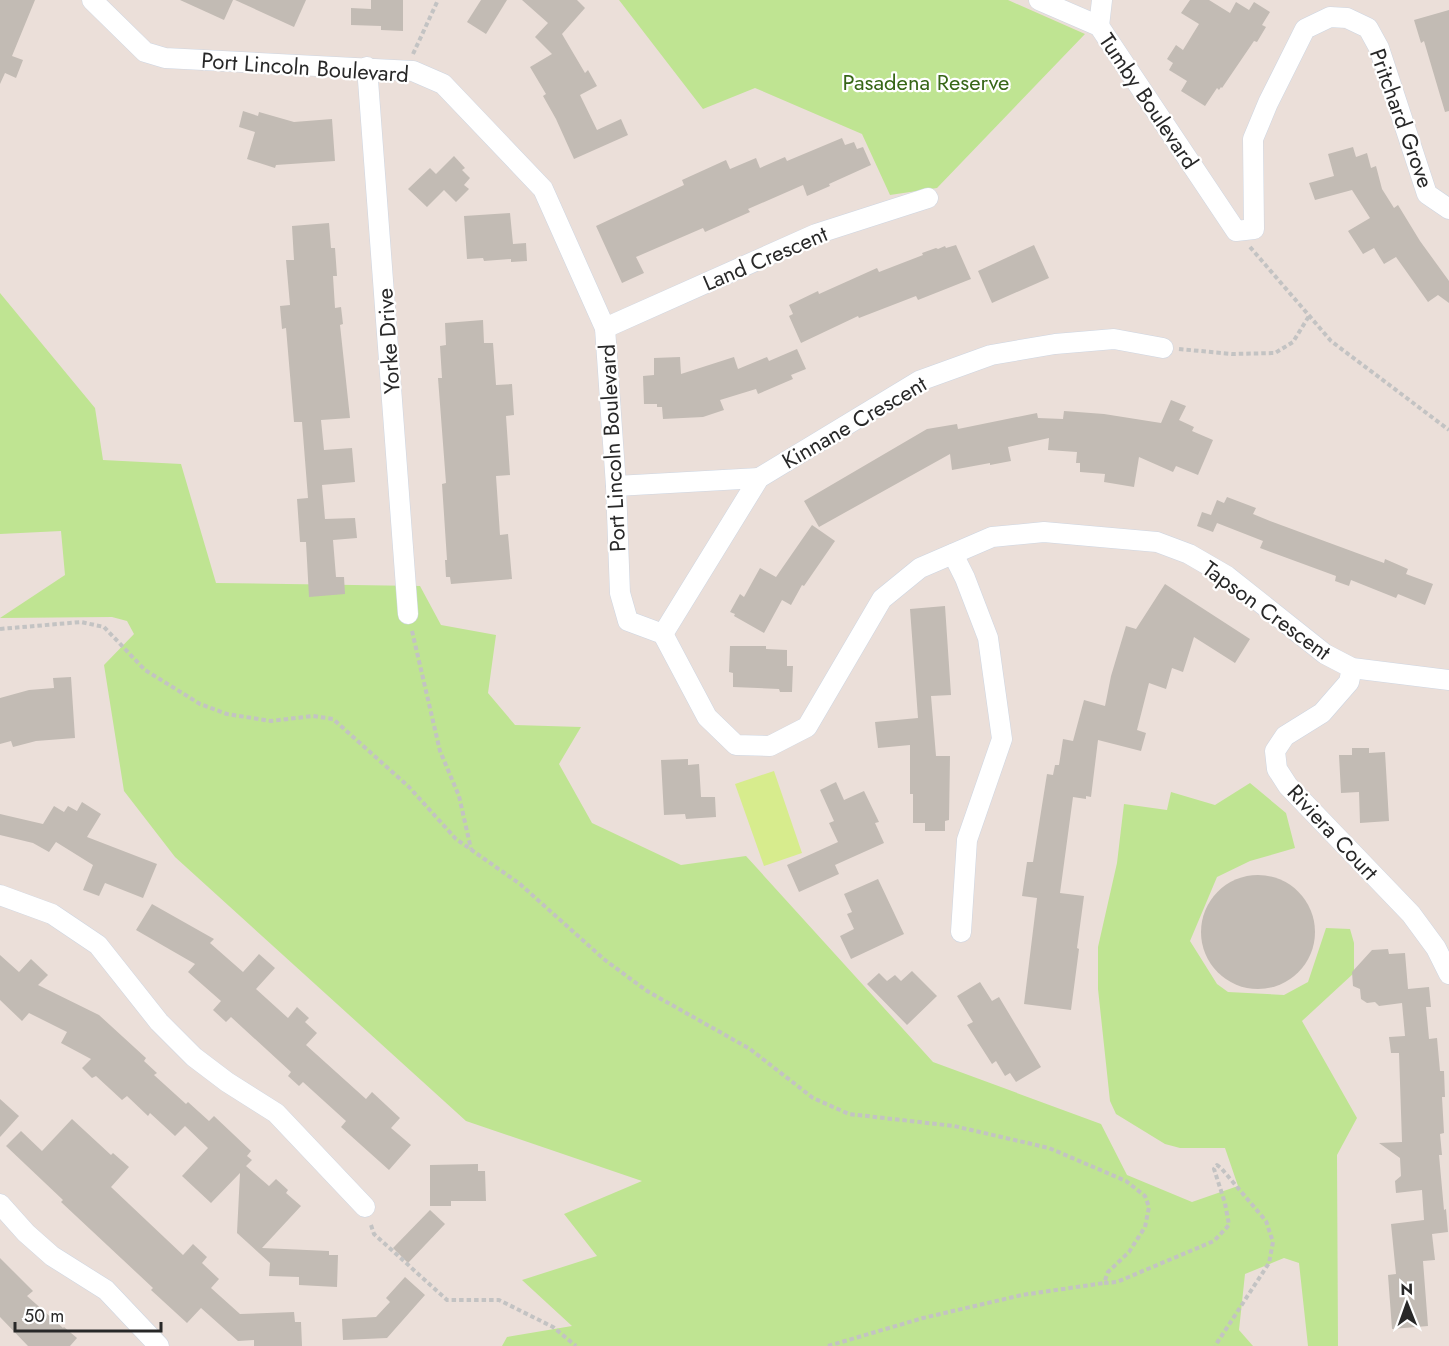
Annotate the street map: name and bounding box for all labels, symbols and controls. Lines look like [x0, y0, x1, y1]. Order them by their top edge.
street label: Tumby Boulevard [1092, 27, 1206, 175]
street label: Port Lincoln Boulevard [200, 44, 410, 90]
street label: Pritchard Grove [1362, 44, 1442, 192]
park label: Pasadena Reserve [843, 66, 1009, 98]
street label: Land Crescent [698, 217, 833, 299]
street label: Yorke Drive [368, 287, 408, 395]
street label: Port Lincoln Boulevard [591, 343, 633, 553]
street label: Kinnane Crescent [776, 367, 933, 476]
street label: Tapson Crescent [1196, 553, 1338, 668]
street label: Riviera Court [1280, 777, 1386, 888]
north arrow [1377, 1274, 1437, 1334]
text: N [1400, 1278, 1413, 1301]
scale bar [15, 1295, 160, 1333]
text: 50 m [24, 1303, 64, 1329]

